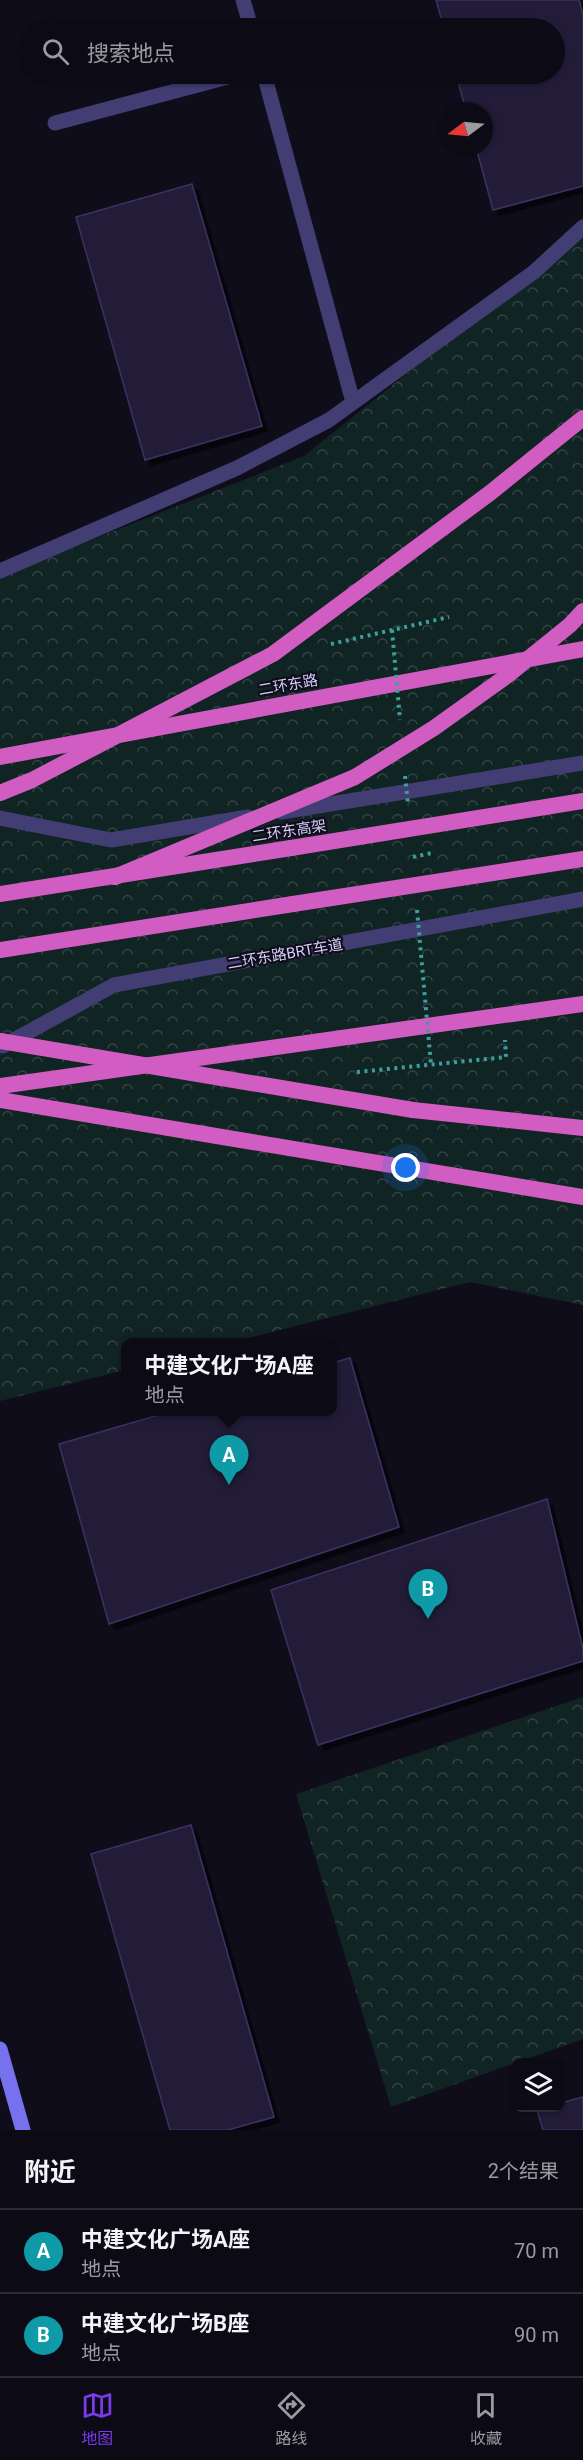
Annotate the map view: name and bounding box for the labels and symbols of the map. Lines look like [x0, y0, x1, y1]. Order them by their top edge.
north arrow [439, 102, 493, 156]
street label: 二环东路 [257, 671, 319, 699]
street label: 二环东高架 [251, 816, 327, 846]
street label: 二环东路BRT车道 [226, 935, 344, 973]
your location [391, 1153, 420, 1182]
pin: A [210, 1436, 248, 1485]
pin: B [408, 1570, 448, 1619]

